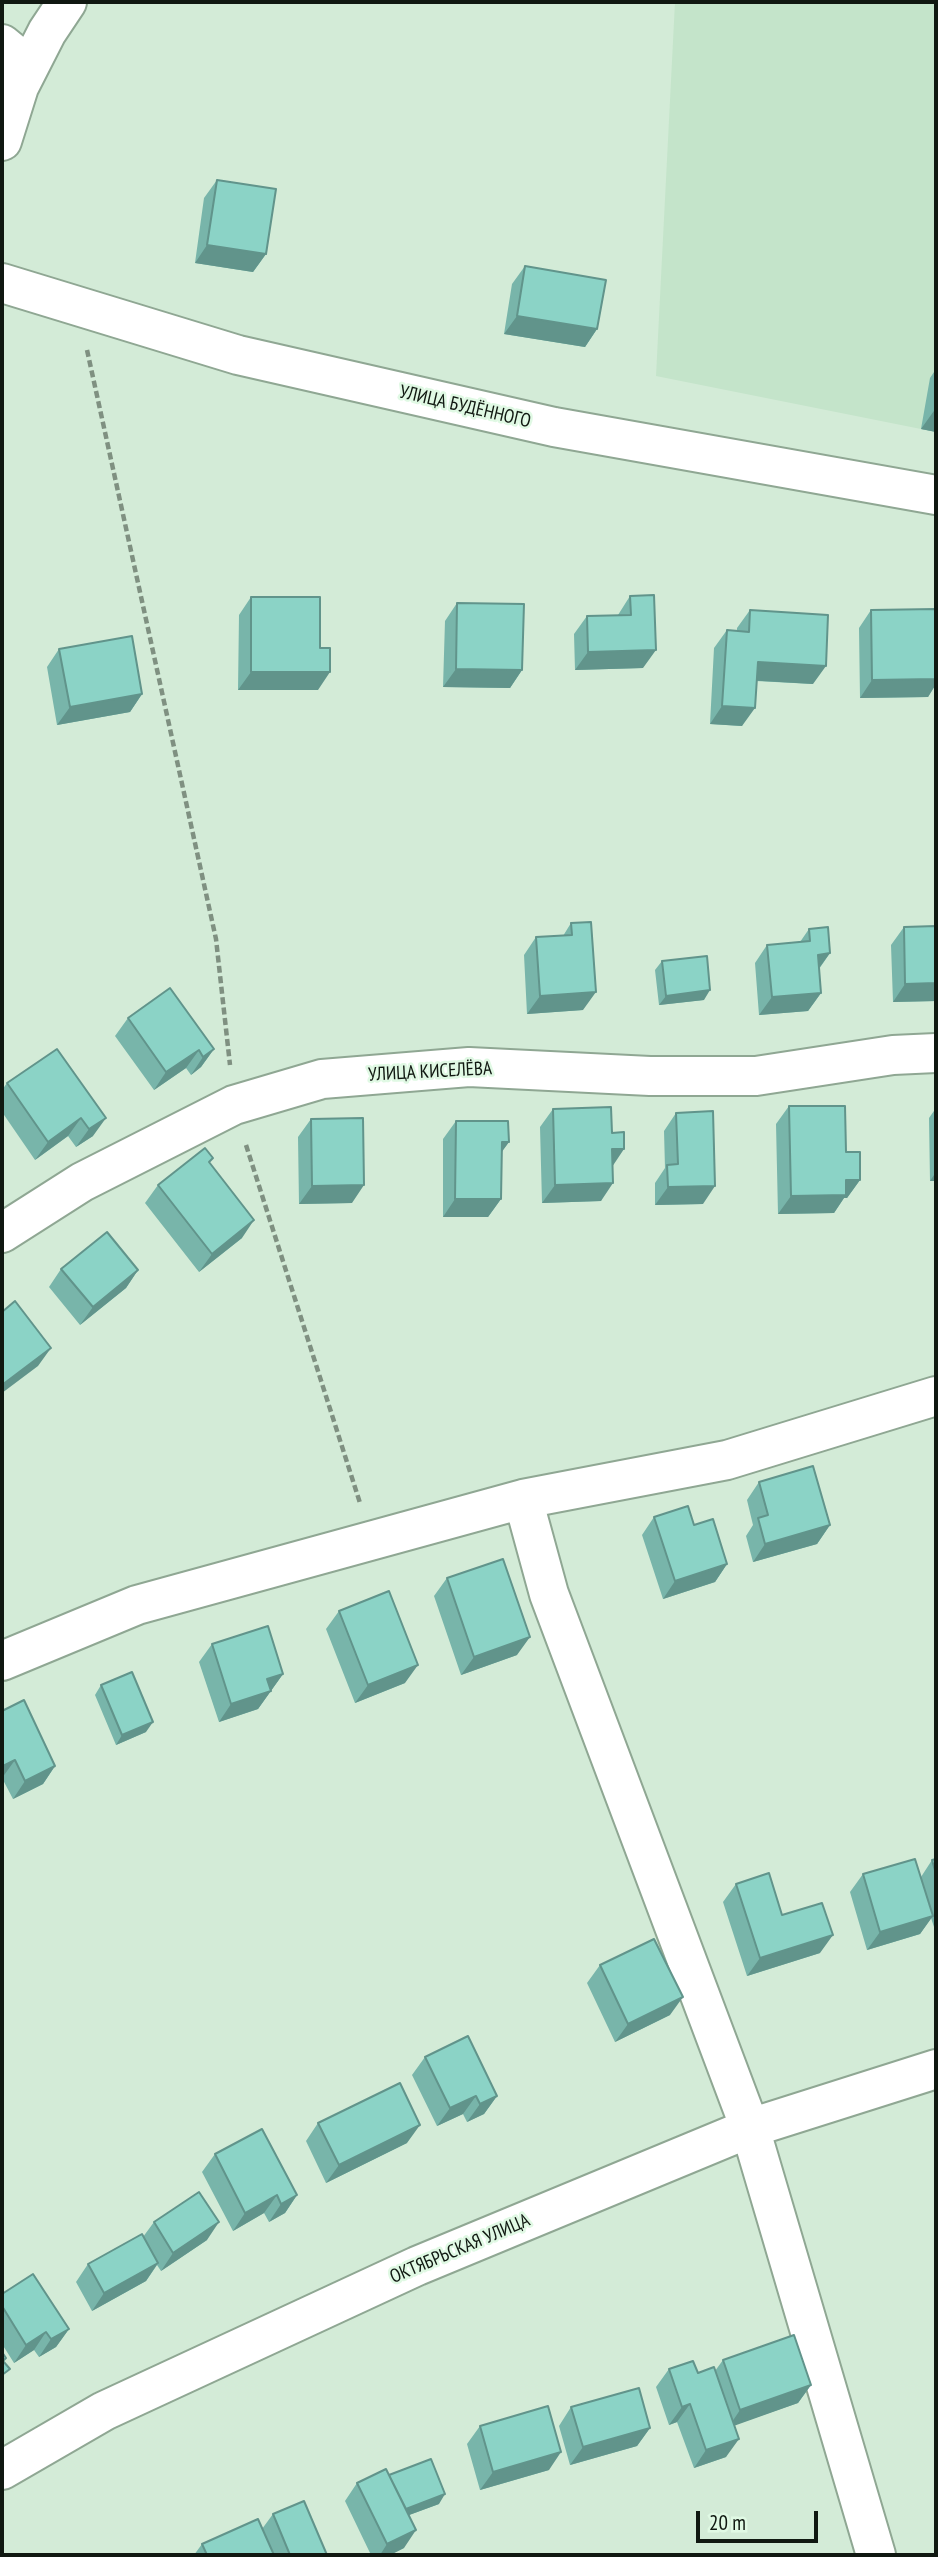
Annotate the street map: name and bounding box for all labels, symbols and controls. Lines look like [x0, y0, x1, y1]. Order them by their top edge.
street label: УЛИЦА БУДЁННОГО [397, 381, 533, 433]
street label: УЛИЦА КИСЕЛЁВА [368, 1057, 492, 1087]
street label: ОКТЯБРЬСКАЯ УЛИЦА [387, 2209, 533, 2289]
scale bar [700, 2498, 822, 2542]
text: 20 m [709, 2509, 746, 2536]

